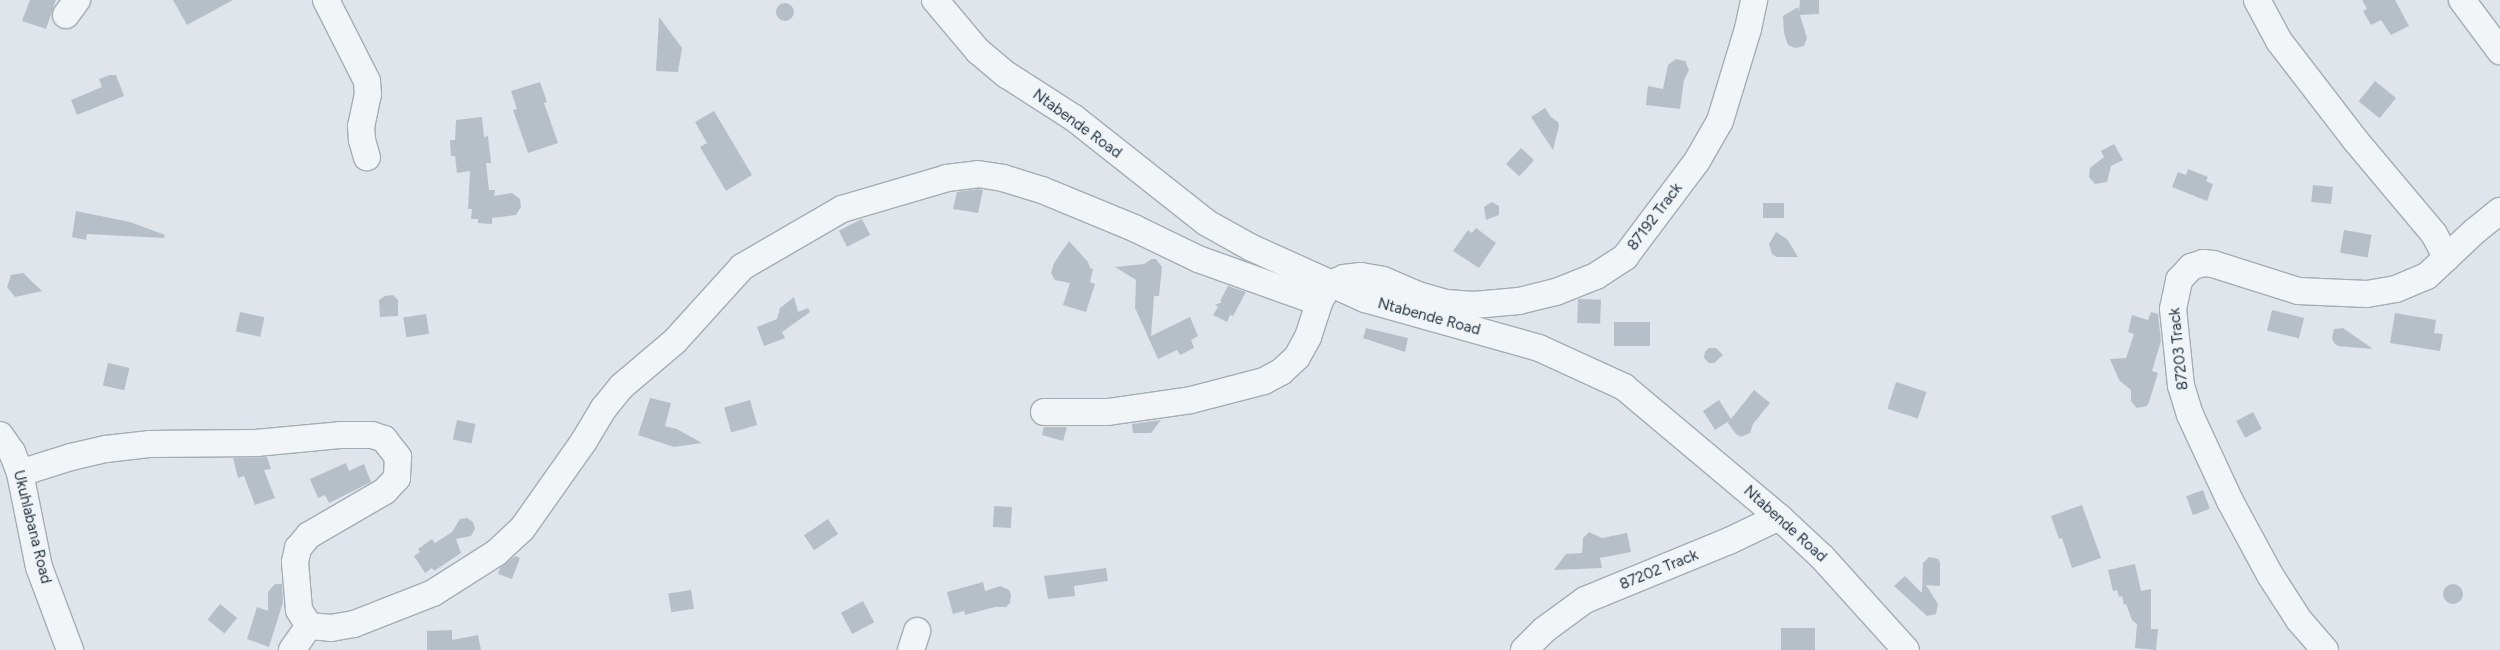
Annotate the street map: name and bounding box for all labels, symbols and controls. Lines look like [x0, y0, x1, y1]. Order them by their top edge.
street label: Ntabende Road [1029, 86, 1125, 162]
street label: 87192 Track [1624, 180, 1686, 254]
street label: Ntabende Road [1376, 295, 1482, 339]
street label: 87203 Track [2166, 307, 2192, 391]
street label: Ukuhlabana Road [9, 468, 55, 586]
street label: Ntabende Road [1740, 482, 1830, 566]
street label: 87202 Track [1617, 546, 1701, 594]

